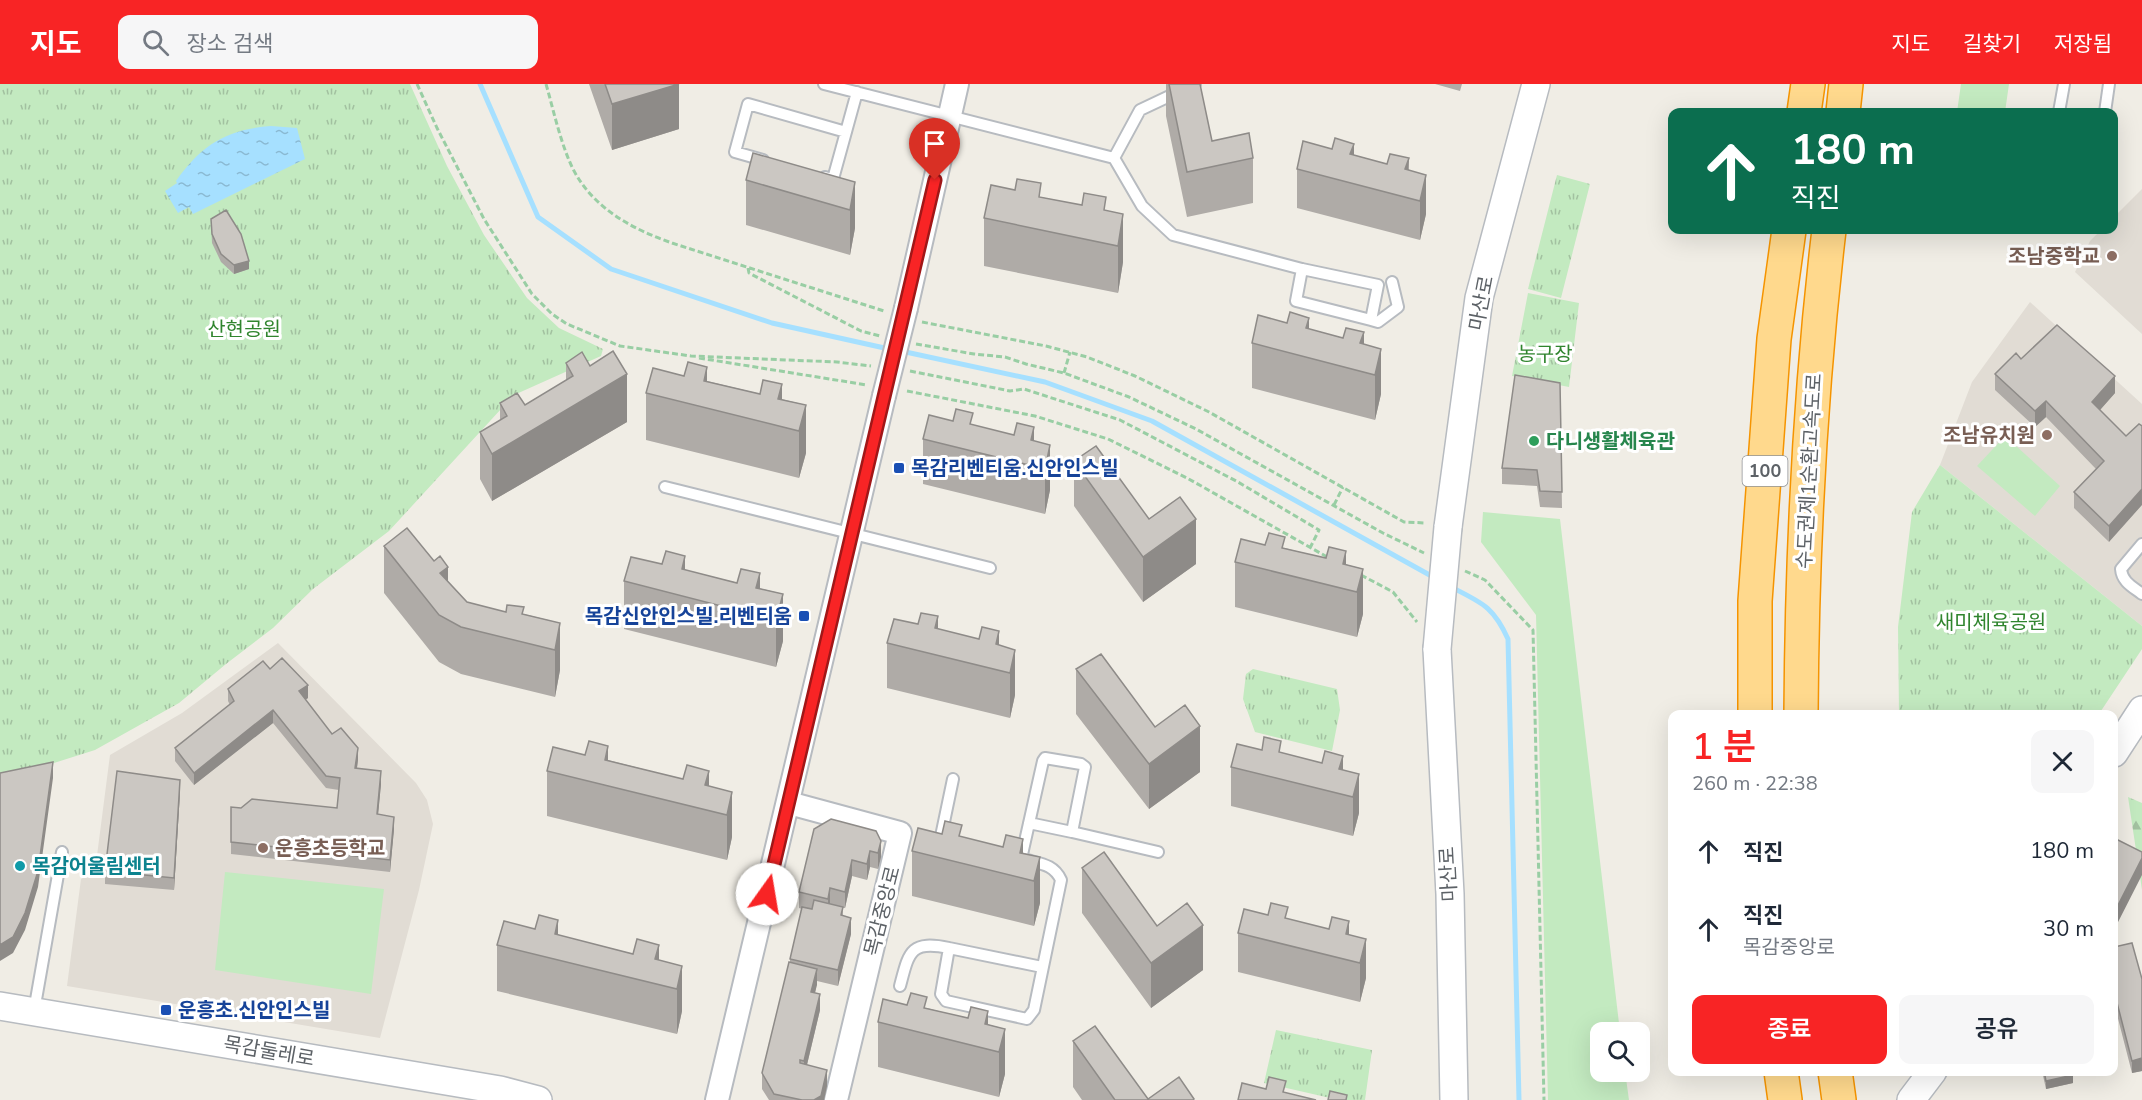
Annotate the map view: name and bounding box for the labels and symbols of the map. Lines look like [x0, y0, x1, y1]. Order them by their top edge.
pin [909, 118, 960, 180]
place label: 조남중학교 [2008, 243, 2100, 270]
marker: 조남중학교 [2105, 249, 2119, 263]
street label: 마산로 [1463, 273, 1500, 333]
park label: 산현공원 [207, 316, 281, 343]
park label: 농구장 [1517, 341, 1573, 368]
street label: 수도권제1순환고속도로 [1791, 372, 1828, 570]
place label: 조남유치원 [1943, 422, 2035, 449]
place label: 다니생활체육관 [1546, 428, 1675, 455]
marker: 조남유치원 [2040, 428, 2054, 442]
marker: 다니생활체육관 [1527, 434, 1541, 448]
place label: 목감리벤티움.신안인스빌 [911, 455, 1118, 482]
road number: 100 [1742, 456, 1788, 486]
marker: 목감리벤티움.신안인스빌 [892, 461, 906, 475]
place label: 목감신안인스빌.리벤티움 [585, 603, 792, 630]
marker: 목감신안인스빌.리벤티움 [797, 609, 811, 623]
park label: 새미체육공원 [1936, 609, 2046, 636]
place label: 운흥초등학교 [275, 835, 385, 862]
marker: 운흥초등학교 [256, 841, 270, 855]
street label: 마산로 [1434, 846, 1463, 902]
place label: 목감어울림센터 [32, 853, 161, 880]
marker: 목감어울림센터 [13, 859, 27, 873]
position arrow [735, 862, 799, 926]
street label: 목감중앙로 [858, 863, 907, 959]
place label: 운흥초.신안인스빌 [178, 997, 330, 1024]
marker: 운흥초.신안인스빌 [159, 1003, 173, 1017]
street label: 목감둘레로 [221, 1030, 317, 1073]

